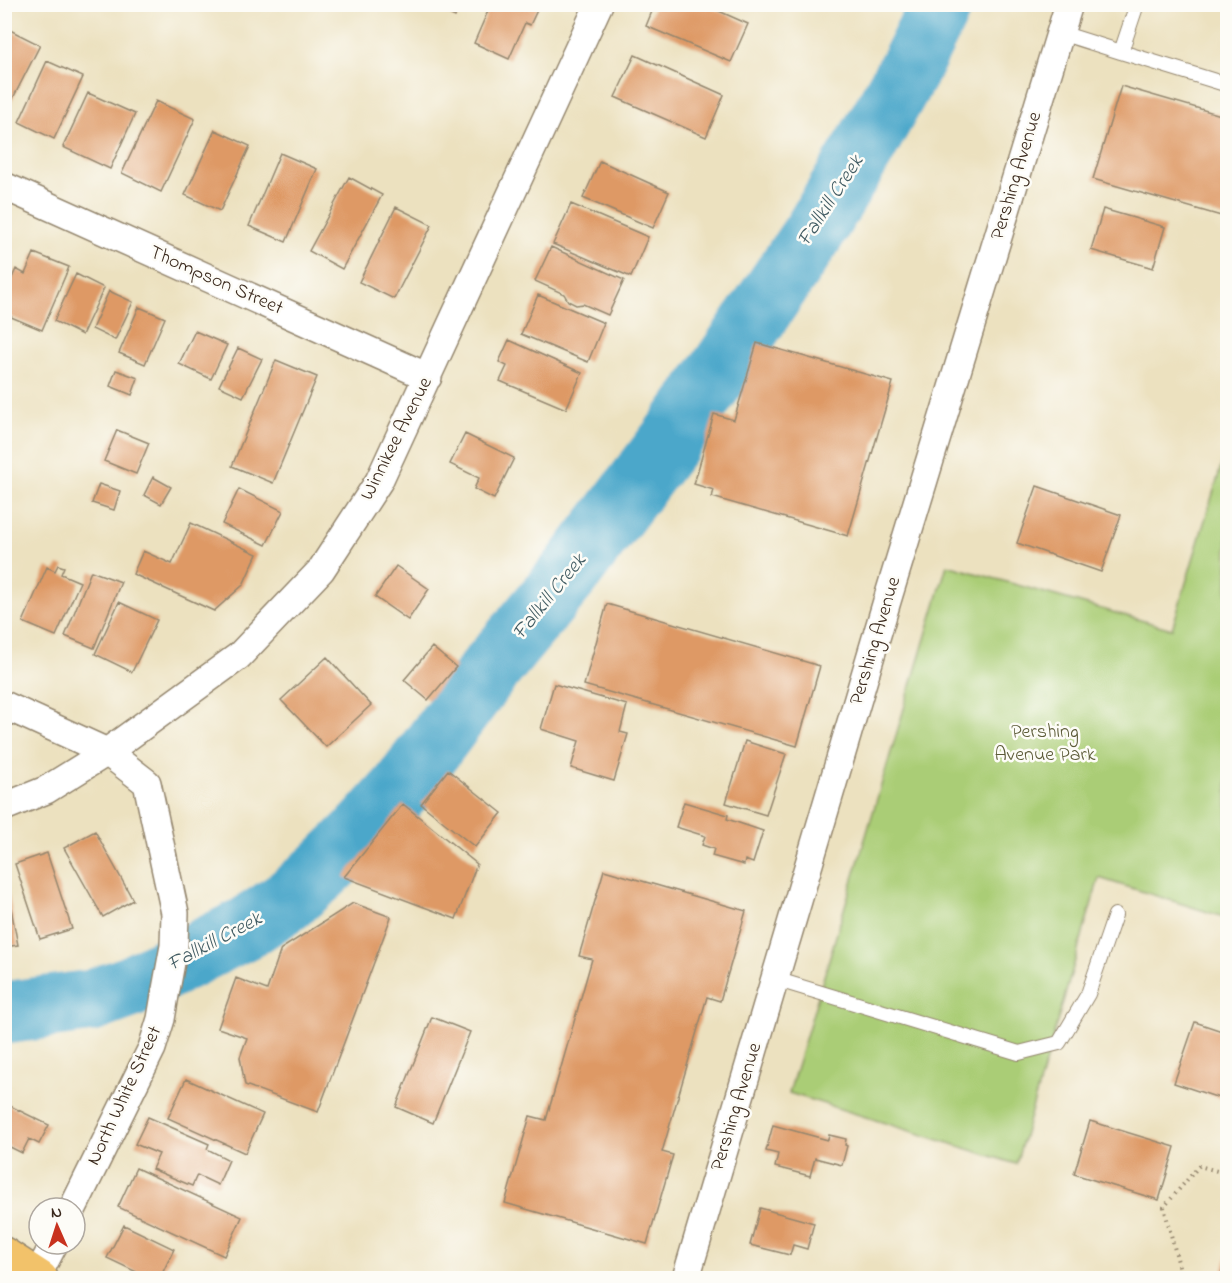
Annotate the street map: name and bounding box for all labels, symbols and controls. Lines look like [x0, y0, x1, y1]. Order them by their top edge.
street label: Pershing Avenue [984, 108, 1051, 244]
water label: Fallkill Creek [790, 149, 872, 253]
street label: Thompson Street [145, 239, 288, 324]
street label: Winnikee Avenue [353, 372, 441, 506]
water label: Fallkill Creek [506, 547, 595, 647]
street label: Pershing Avenue [843, 573, 910, 709]
park label: Pershing Avenue Park [995, 718, 1096, 770]
water label: Fallkill Creek [162, 904, 268, 980]
street label: North White Street [80, 1021, 170, 1171]
street label: Pershing Avenue [704, 1039, 771, 1175]
north arrow [27, 1196, 87, 1256]
text: N [50, 1201, 63, 1225]

